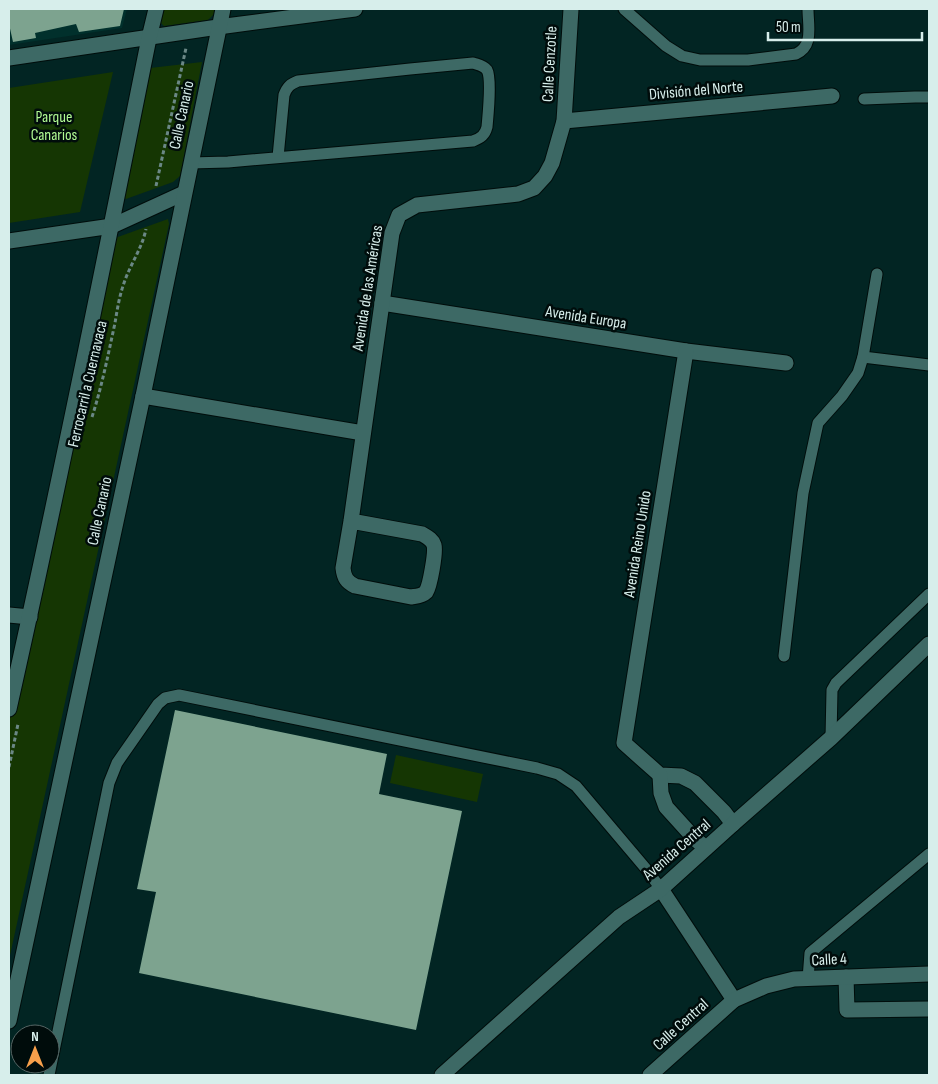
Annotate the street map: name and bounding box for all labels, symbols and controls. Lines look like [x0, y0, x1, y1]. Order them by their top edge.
scale bar [768, 10, 922, 42]
text: 50 m [776, 18, 801, 37]
street label: Calle Cenzotle [539, 26, 561, 102]
street label: División del Norte [648, 77, 744, 105]
street label: Calle Canario [165, 79, 199, 151]
park label: Parque Canarios [31, 108, 78, 145]
street label: Avenida de las Américas [349, 224, 387, 353]
street label: Avenida Europa [543, 302, 628, 334]
street label: Ferrocarril a Cuernavaca [64, 319, 112, 449]
street label: Calle Canario [83, 475, 117, 547]
street label: Avenida Reino Unido [620, 489, 656, 600]
street label: Avenida Central [638, 815, 715, 885]
street label: Calle 4 [811, 950, 847, 970]
street label: Calle Central [649, 995, 713, 1055]
north arrow [10, 1024, 60, 1074]
text: N [31, 1028, 39, 1045]

